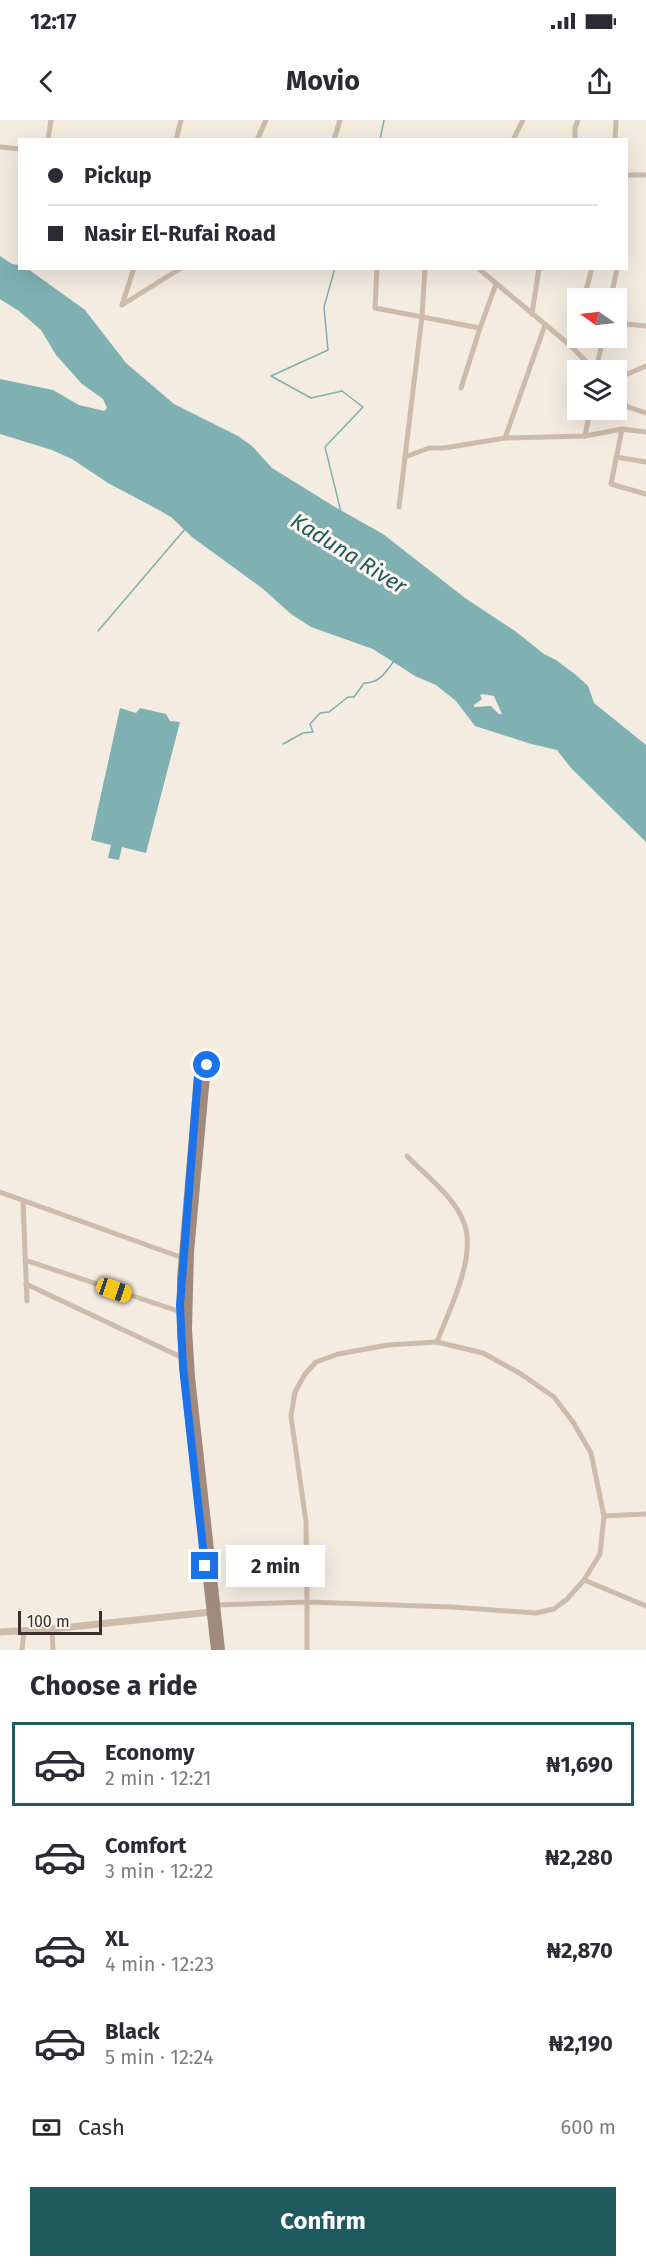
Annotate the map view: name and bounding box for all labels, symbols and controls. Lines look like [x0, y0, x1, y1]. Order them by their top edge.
text: 12:17 [30, 8, 77, 35]
icon: back [30, 65, 63, 98]
text: Movio [286, 65, 360, 97]
icon: share [583, 65, 616, 98]
text: Pickup [84, 162, 152, 189]
text: Nasir El-Rufai Road [84, 220, 276, 247]
north arrow [567, 288, 627, 348]
map controls [567, 288, 627, 420]
button: layers [567, 360, 627, 420]
water label: Kaduna River [286, 507, 412, 600]
route start [193, 1051, 220, 1078]
car [94, 1276, 134, 1304]
callout: 2 min [226, 1545, 325, 1587]
route end [191, 1552, 218, 1579]
text: 2 min [251, 1554, 300, 1578]
scale bar [18, 1608, 102, 1636]
text: 100 m [27, 1612, 70, 1631]
text: Choose a ride [30, 1670, 197, 1702]
icon: car [33, 1737, 87, 1791]
text: Economy [105, 1739, 194, 1766]
text: ₦1,690 [546, 1751, 613, 1778]
text: 2 min · 12:21 [105, 1766, 212, 1790]
icon: car [33, 1830, 87, 1884]
text: Comfort [105, 1832, 186, 1859]
text: ₦2,280 [545, 1844, 613, 1871]
text: 3 min · 12:22 [105, 1859, 213, 1883]
icon: car [33, 1923, 87, 1977]
text: XL [105, 1925, 129, 1952]
text: ₦2,870 [547, 1937, 613, 1964]
text: 4 min · 12:23 [105, 1952, 214, 1976]
icon: car [33, 2016, 87, 2070]
text: Black [105, 2018, 160, 2045]
text: ₦2,190 [549, 2030, 613, 2057]
text: 5 min · 12:24 [105, 2045, 214, 2069]
icon: cash [30, 2111, 63, 2144]
text: Cash [78, 2114, 125, 2141]
text: 600 m [561, 2115, 616, 2139]
button: Confirm [30, 2187, 616, 2256]

